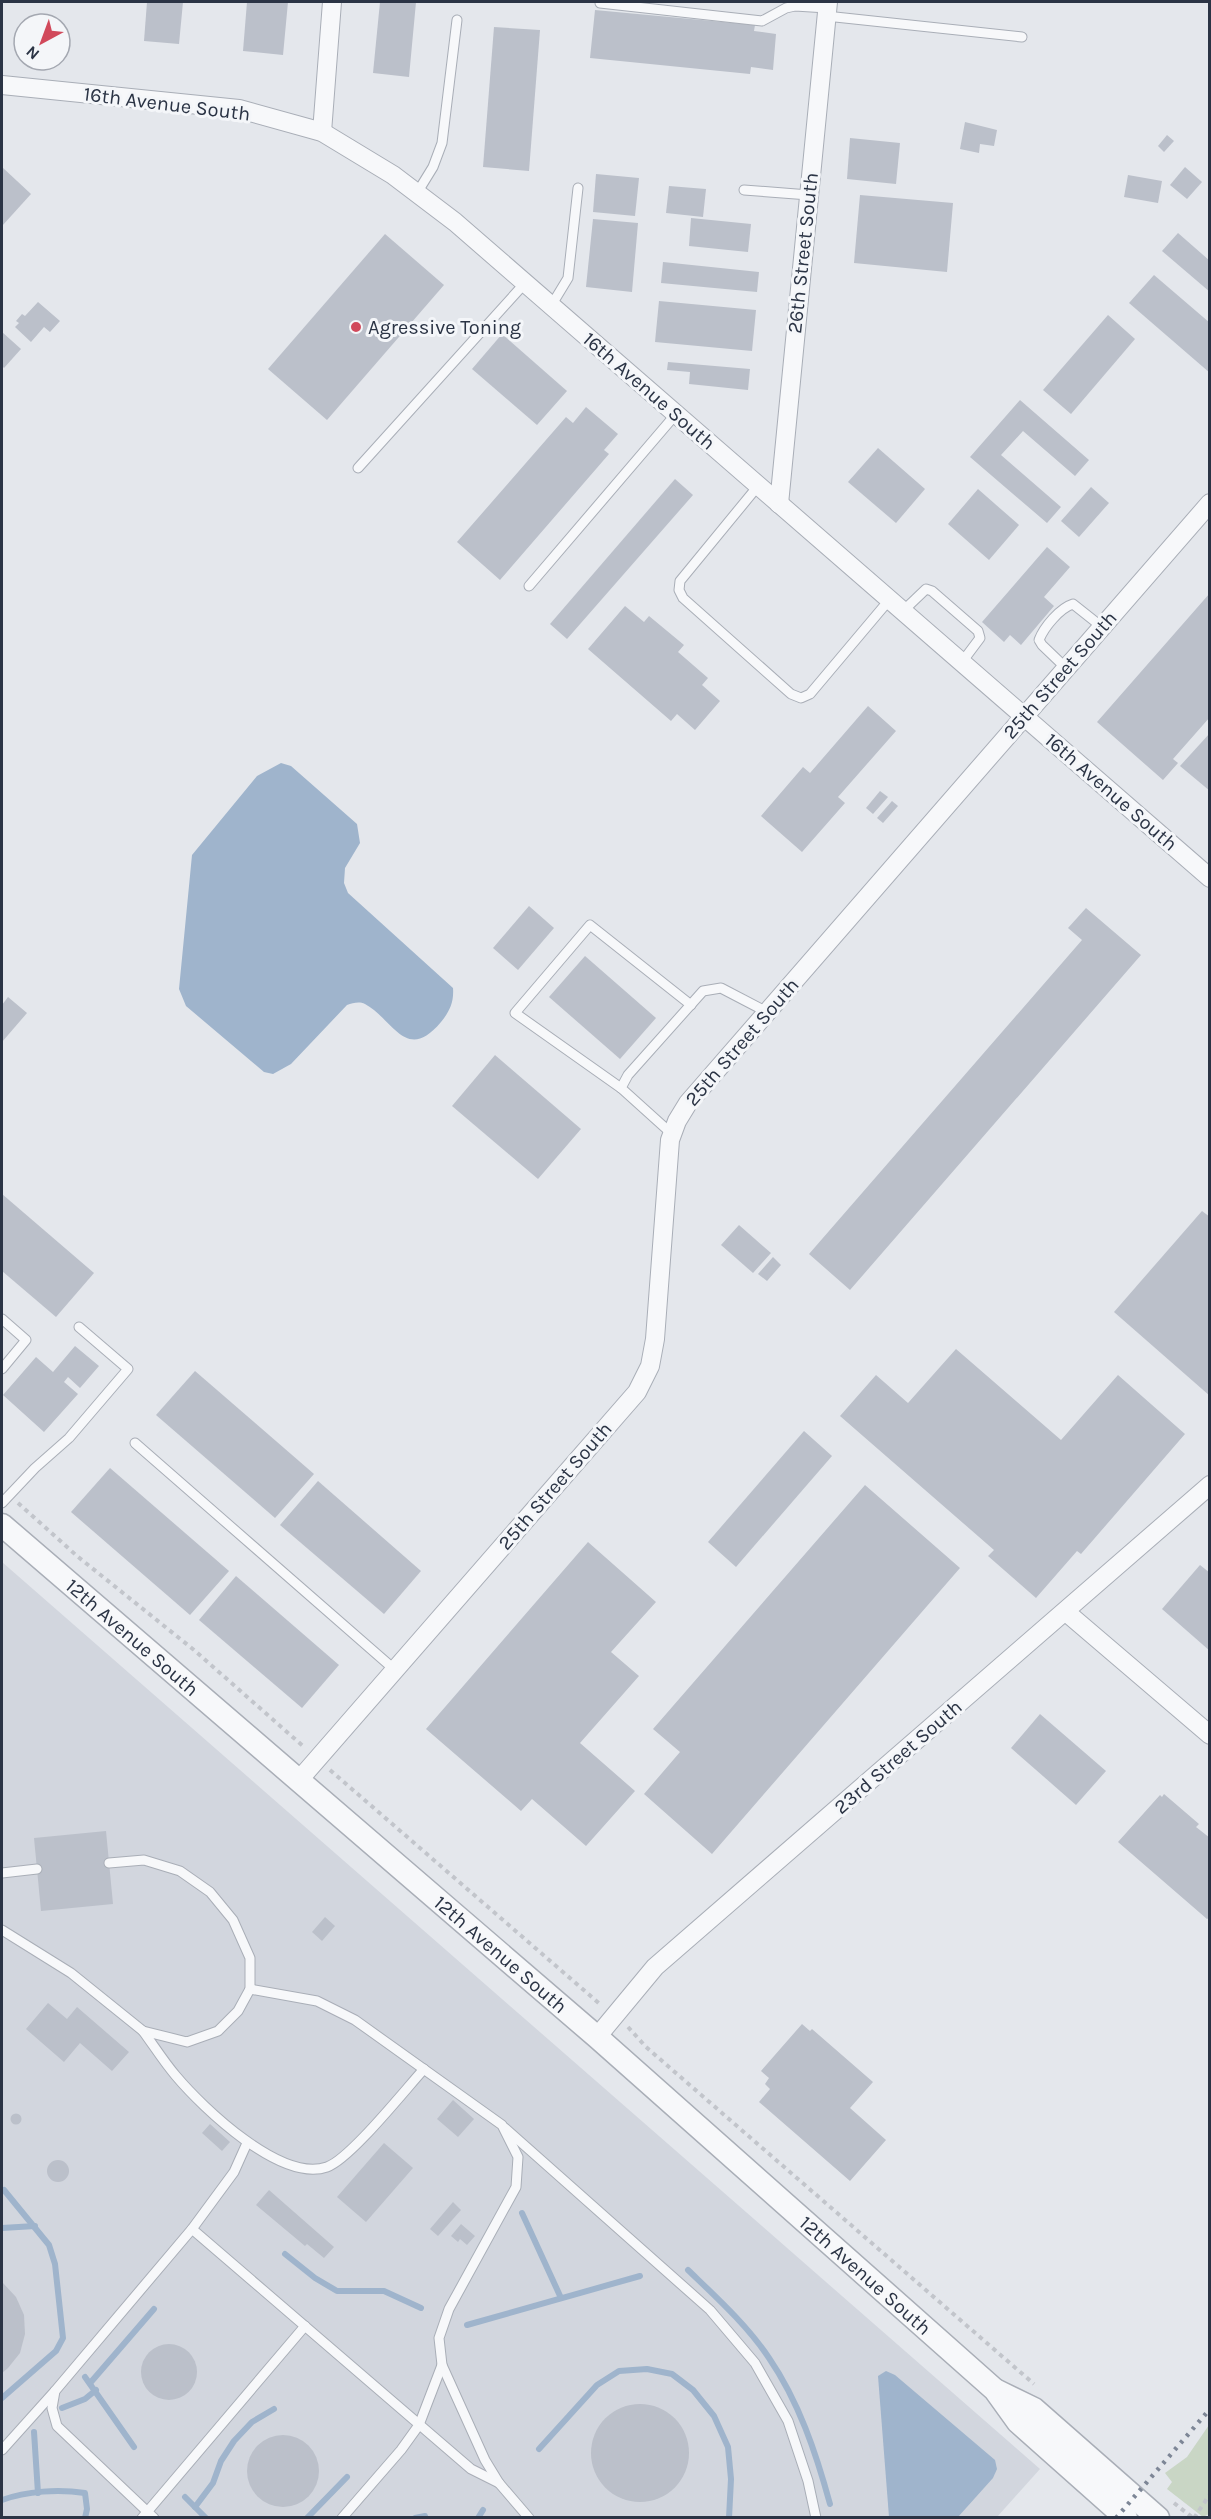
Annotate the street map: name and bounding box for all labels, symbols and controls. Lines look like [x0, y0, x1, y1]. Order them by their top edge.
north arrow [12, 12, 72, 72]
text: N [22, 42, 43, 64]
street label: 16th Avenue South [82, 82, 252, 126]
street label: 26th Street South [783, 171, 823, 335]
place label: Agressive Toning [368, 316, 521, 339]
marker: Agressive Toning [349, 320, 363, 334]
street label: 16th Avenue South [578, 327, 720, 455]
street label: 25th Street South [998, 606, 1122, 744]
street label: 16th Avenue South [1040, 728, 1182, 856]
street label: 25th Street South [680, 973, 804, 1111]
street label: 25th Street South [493, 1417, 617, 1555]
street label: 12th Avenue South [61, 1574, 204, 1701]
street label: 23rd Street South [829, 1695, 967, 1819]
street label: 12th Avenue South [430, 1891, 572, 2018]
street label: 12th Avenue South [795, 2211, 936, 2340]

